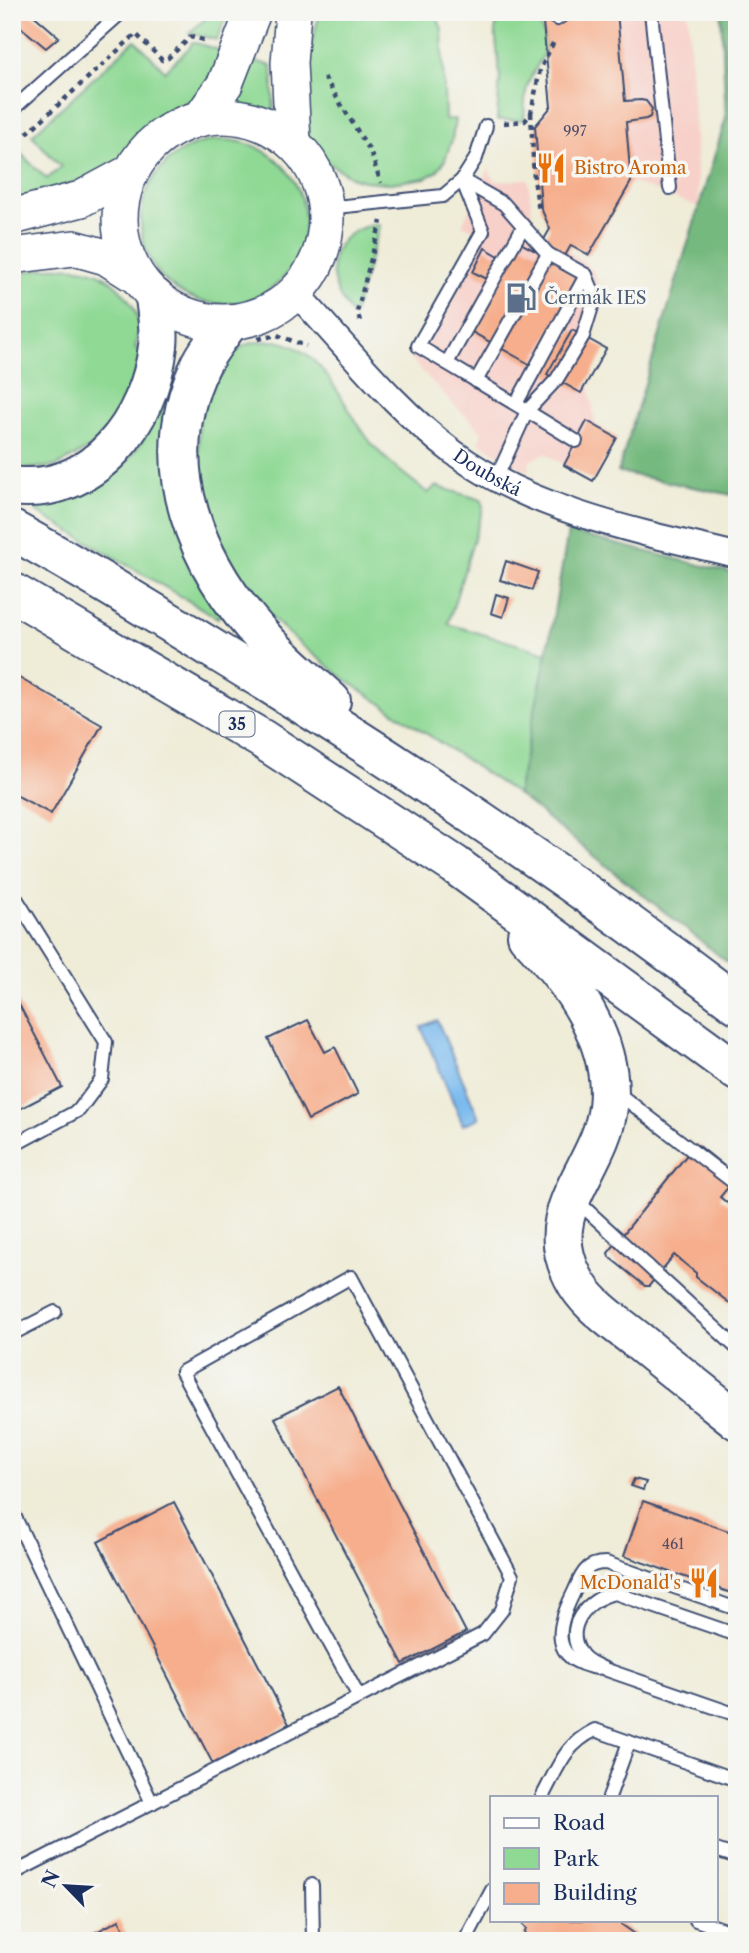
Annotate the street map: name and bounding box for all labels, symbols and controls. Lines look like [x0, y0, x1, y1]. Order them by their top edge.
house number: 997 [563, 122, 587, 140]
restaurant icon: Bistro Aroma [534, 151, 568, 185]
place label: Bistro Aroma [574, 157, 687, 179]
fuel station icon: Čermák IES [504, 281, 538, 315]
place label: Čermák IES [544, 285, 647, 309]
street label: Doubská [449, 445, 525, 501]
road number: 35 [219, 712, 254, 736]
house number: 461 [662, 1535, 684, 1553]
restaurant icon: McDonald's [687, 1566, 721, 1600]
place label: McDonald's [580, 1572, 681, 1594]
legend [490, 1796, 718, 1922]
text: Road [553, 1810, 605, 1835]
text: Park [553, 1846, 599, 1871]
north arrow [32, 1852, 102, 1922]
text: N [37, 1867, 65, 1891]
text: Building [553, 1880, 638, 1905]

